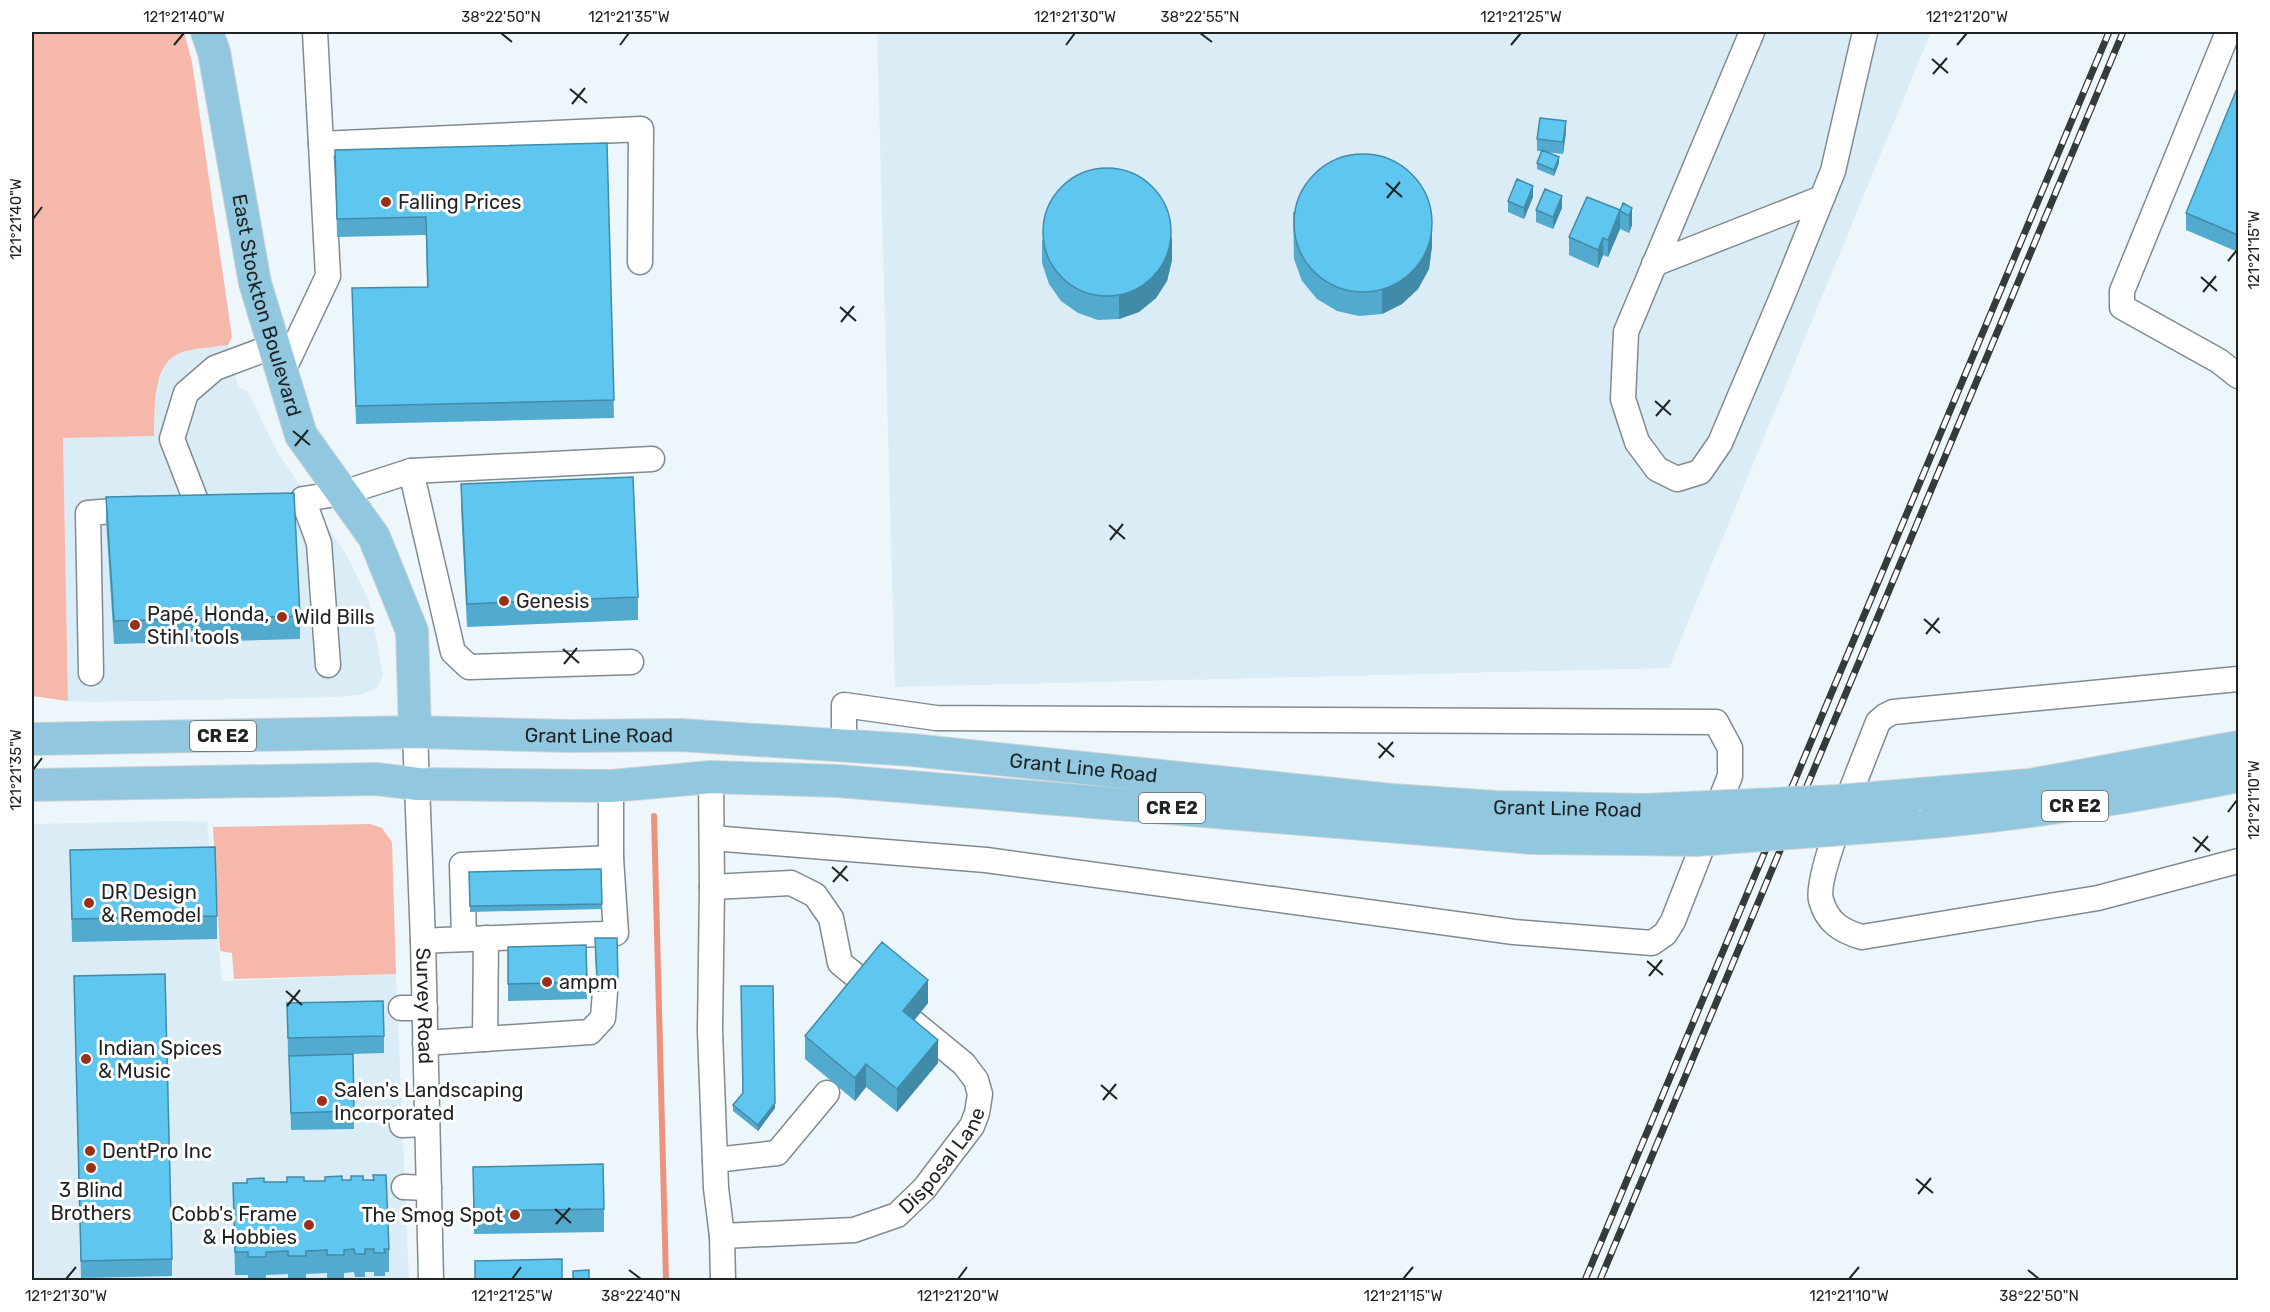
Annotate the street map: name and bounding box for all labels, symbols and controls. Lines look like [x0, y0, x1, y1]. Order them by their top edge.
text: 121°21'40"W [143, 8, 225, 26]
text: 38°22'50"N [461, 8, 541, 26]
text: 121°21'35"W [588, 8, 670, 26]
text: 121°21'30"W [1034, 8, 1116, 26]
text: 38°22'55"N [1160, 8, 1240, 26]
text: 121°21'25"W [1480, 8, 1562, 26]
text: 121°21'20"W [1926, 8, 2008, 26]
text: 121°21'40"W [7, 178, 25, 260]
place label: Falling Prices [398, 190, 521, 214]
street label: East Stockton Boulevard [227, 192, 307, 419]
marker: Falling Prices [379, 195, 393, 209]
text: 121°21'15"W [2245, 211, 2263, 289]
place label: Genesis [516, 589, 589, 613]
marker: Genesis [497, 594, 511, 608]
place label: Papé, Honda, Stihl tools [147, 602, 270, 649]
place label: Wild Bills [294, 605, 375, 629]
marker: Wild Bills [275, 610, 289, 624]
marker: Papé, Honda, Stihl tools [128, 618, 142, 632]
road number: CR E2 [190, 721, 256, 751]
street label: Grant Line Road [524, 723, 673, 748]
text: 121°21'35"W [7, 729, 25, 811]
street label: Grant Line Road [1008, 748, 1159, 787]
text: 121°21'10"W [2245, 760, 2263, 840]
road number: CR E2 [2042, 791, 2108, 821]
road number: CR E2 [1139, 793, 1205, 823]
street label: Grant Line Road [1493, 795, 1642, 822]
place label: DR Design & Remodel [101, 880, 201, 927]
marker: DR Design & Remodel [82, 896, 96, 910]
street label: Survey Road [411, 947, 438, 1064]
place label: ampm [559, 970, 618, 994]
marker: ampm [540, 975, 554, 989]
place label: Indian Spices & Music [98, 1036, 222, 1083]
marker: Indian Spices & Music [79, 1052, 93, 1066]
place label: Salen's Landscaping Incorporated [334, 1078, 524, 1125]
marker: Salen's Landscaping Incorporated [315, 1094, 329, 1108]
street label: Disposal Lane [894, 1104, 990, 1219]
place label: DentPro Inc [102, 1139, 212, 1163]
marker: DentPro Inc [83, 1144, 97, 1158]
marker: 3 Blind Brothers [84, 1161, 98, 1175]
place label: 3 Blind Brothers [50, 1178, 132, 1225]
place label: Cobb's Frame & Hobbies [171, 1202, 297, 1249]
place label: The Smog Spot [361, 1203, 503, 1227]
marker: The Smog Spot [508, 1208, 522, 1222]
marker: Cobb's Frame & Hobbies [302, 1218, 316, 1232]
text: 121°21'30"W [25, 1287, 107, 1305]
text: 121°21'25"W [471, 1287, 553, 1305]
text: 38°22'40"N [601, 1287, 681, 1305]
text: 121°21'20"W [917, 1287, 999, 1305]
text: 121°21'15"W [1364, 1287, 1442, 1305]
text: 121°21'10"W [1809, 1287, 1889, 1305]
text: 38°22'50"N [1999, 1287, 2079, 1305]

